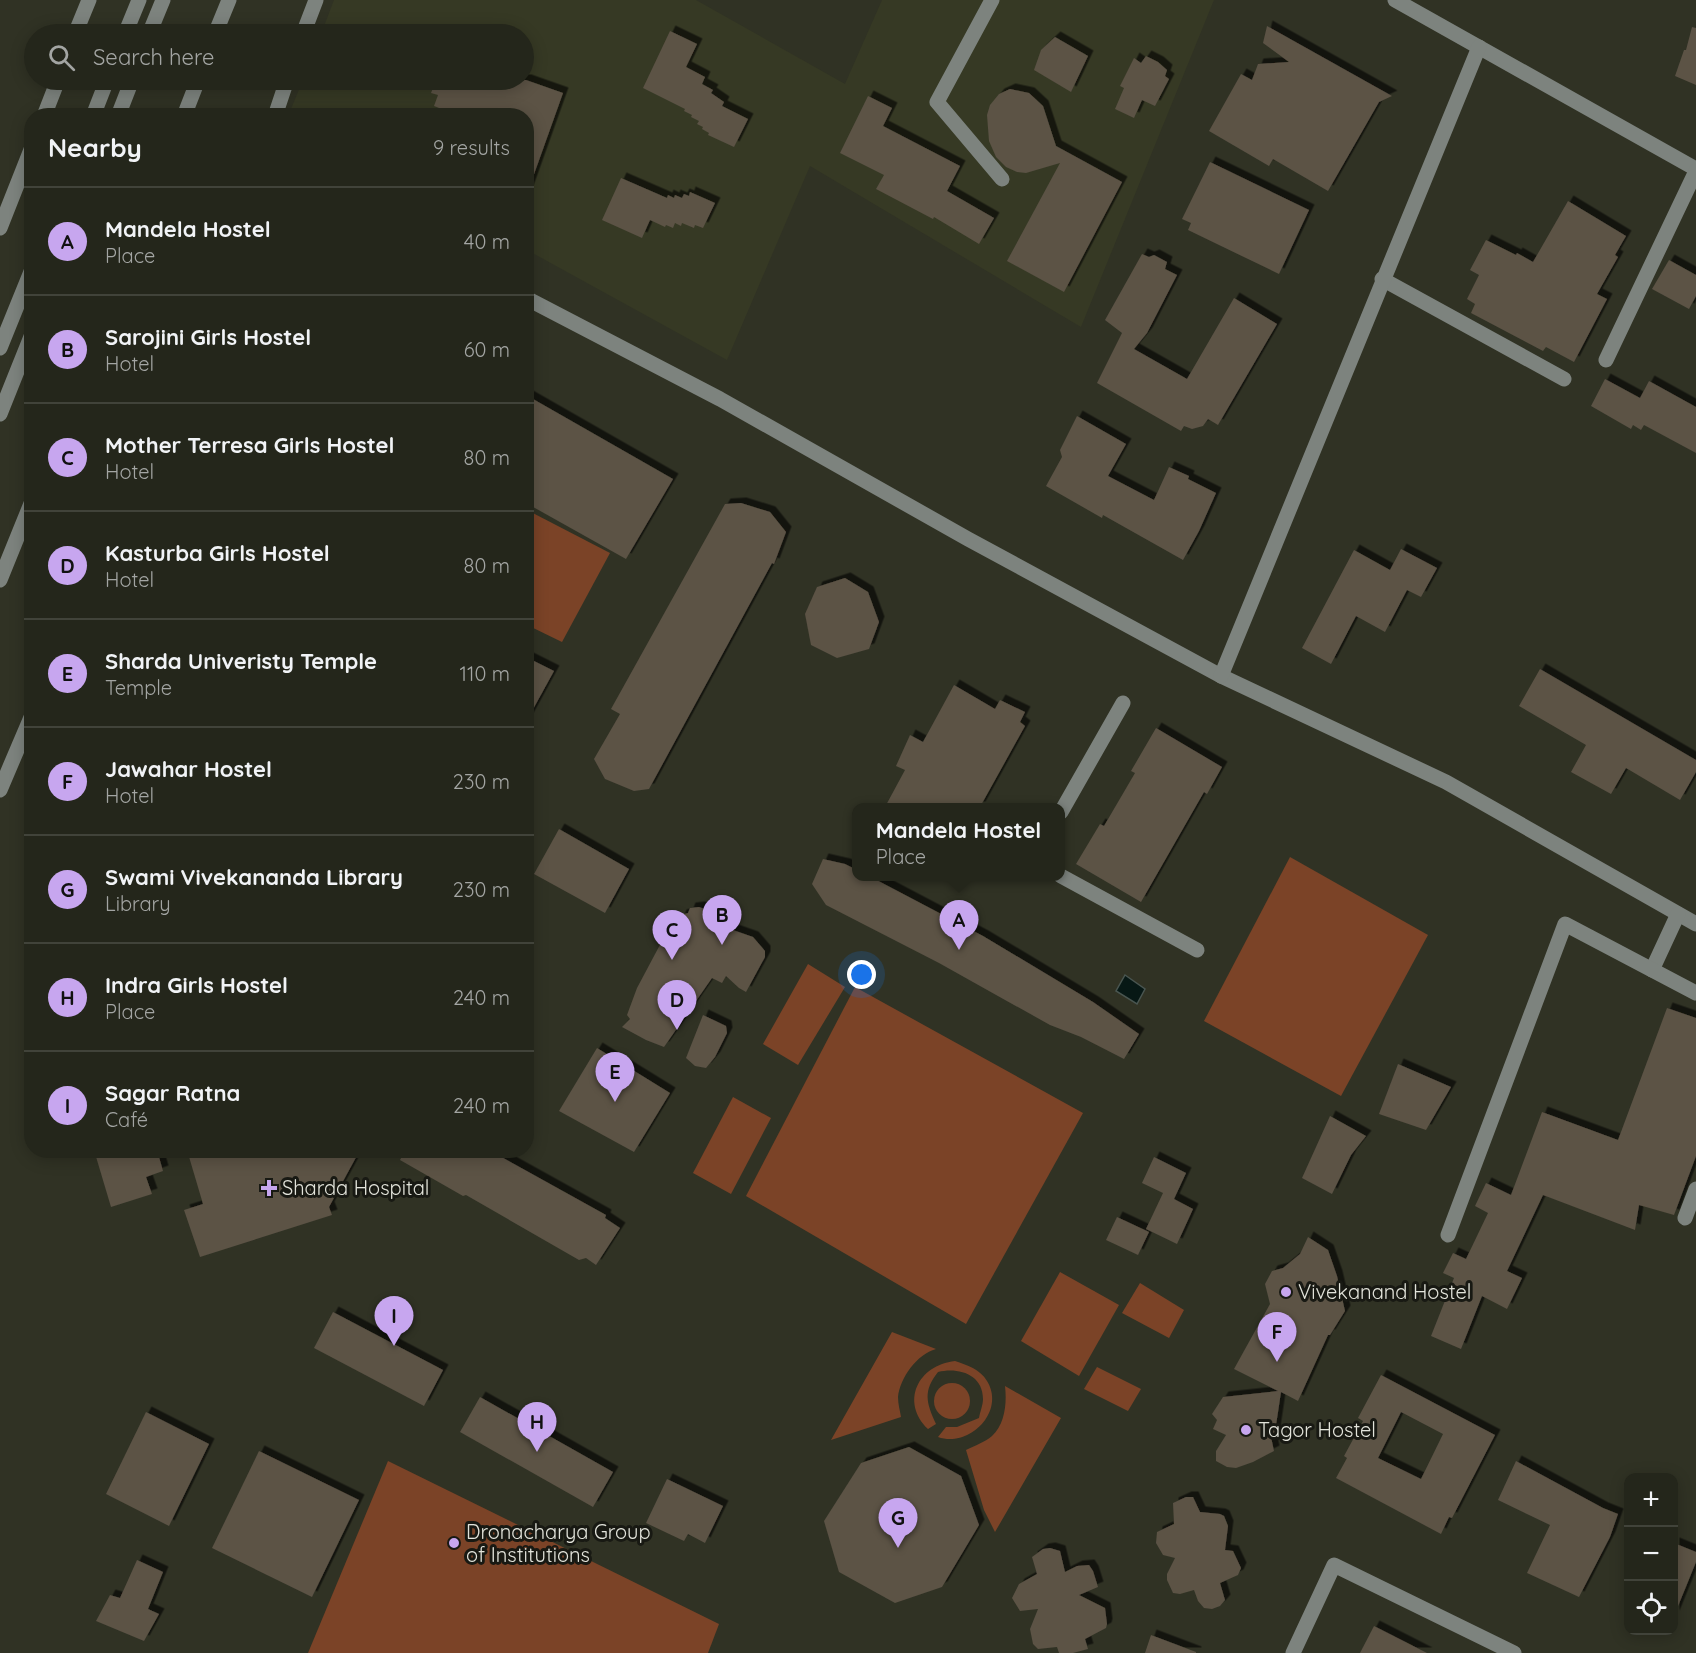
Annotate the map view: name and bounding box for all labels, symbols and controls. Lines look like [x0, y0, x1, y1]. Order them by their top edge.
search box [24, 24, 534, 90]
icon: search [45, 41, 78, 74]
text: Search here [93, 43, 214, 71]
text: Nearby [48, 131, 142, 164]
text: 9 results [433, 135, 510, 160]
text: Mandela Hostel [105, 215, 271, 243]
text: A [61, 229, 74, 254]
text: 40 m [464, 229, 510, 254]
text: Place [105, 243, 155, 268]
text: Sarojini Girls Hostel [105, 323, 311, 351]
text: B [61, 337, 74, 362]
text: 60 m [464, 337, 510, 362]
text: Hotel [105, 351, 154, 376]
text: Mother Terresa Girls Hostel [105, 431, 395, 459]
text: C [61, 445, 74, 470]
text: 80 m [464, 445, 510, 470]
text: Hotel [105, 459, 154, 484]
text: Kasturba Girls Hostel [105, 539, 330, 567]
text: D [60, 553, 75, 578]
text: 80 m [464, 553, 510, 578]
text: Hotel [105, 567, 154, 592]
text: Sharda Univeristy Temple [105, 647, 377, 675]
text: E [62, 661, 73, 686]
text: 110 m [460, 661, 510, 686]
text: Temple [105, 675, 172, 700]
text: Jawahar Hostel [105, 755, 272, 783]
text: F [62, 769, 73, 794]
text: 230 m [453, 769, 510, 794]
text: Hotel [105, 783, 154, 808]
popup [852, 803, 1065, 881]
text: Mandela Hostel [876, 816, 1041, 844]
text: Place [876, 844, 926, 869]
text: Swami Vivekananda Library [105, 863, 403, 891]
text: G [61, 877, 74, 902]
text: 230 m [453, 877, 510, 902]
text: Library [105, 891, 171, 916]
pin: B [702, 896, 742, 945]
pin: A [940, 900, 978, 950]
pin: C [652, 910, 692, 960]
your location [847, 960, 876, 989]
text: Indra Girls Hostel [105, 971, 288, 999]
pin: D [658, 980, 696, 1030]
text: H [60, 985, 75, 1010]
text: 240 m [453, 985, 510, 1010]
text: Place [105, 999, 155, 1024]
pin: E [596, 1052, 634, 1102]
text: Sagar Ratna [105, 1079, 240, 1107]
text: I [65, 1093, 70, 1118]
text: 240 m [453, 1093, 510, 1118]
text: Café [105, 1107, 148, 1132]
place label: Sharda Hospital [282, 1175, 429, 1200]
marker: Sharda Hospital [260, 1179, 278, 1197]
place label: Vivekanand Hostel [1298, 1279, 1471, 1304]
marker: Vivekanand Hostel [1279, 1285, 1293, 1299]
pin: I [374, 1296, 414, 1346]
pin: F [1258, 1312, 1296, 1362]
pin: H [518, 1402, 556, 1452]
place label: Tagor Hostel [1258, 1417, 1376, 1442]
marker: Tagor Hostel [1239, 1423, 1253, 1437]
map controls [1624, 1473, 1678, 1635]
button: + [1624, 1473, 1678, 1527]
pin: G [878, 1498, 918, 1548]
place label: Dronacharya Group of Institutions [466, 1519, 651, 1567]
button: − [1624, 1527, 1678, 1581]
marker: Dronacharya Group of Institutions [447, 1536, 461, 1550]
button: locate [1624, 1581, 1678, 1635]

